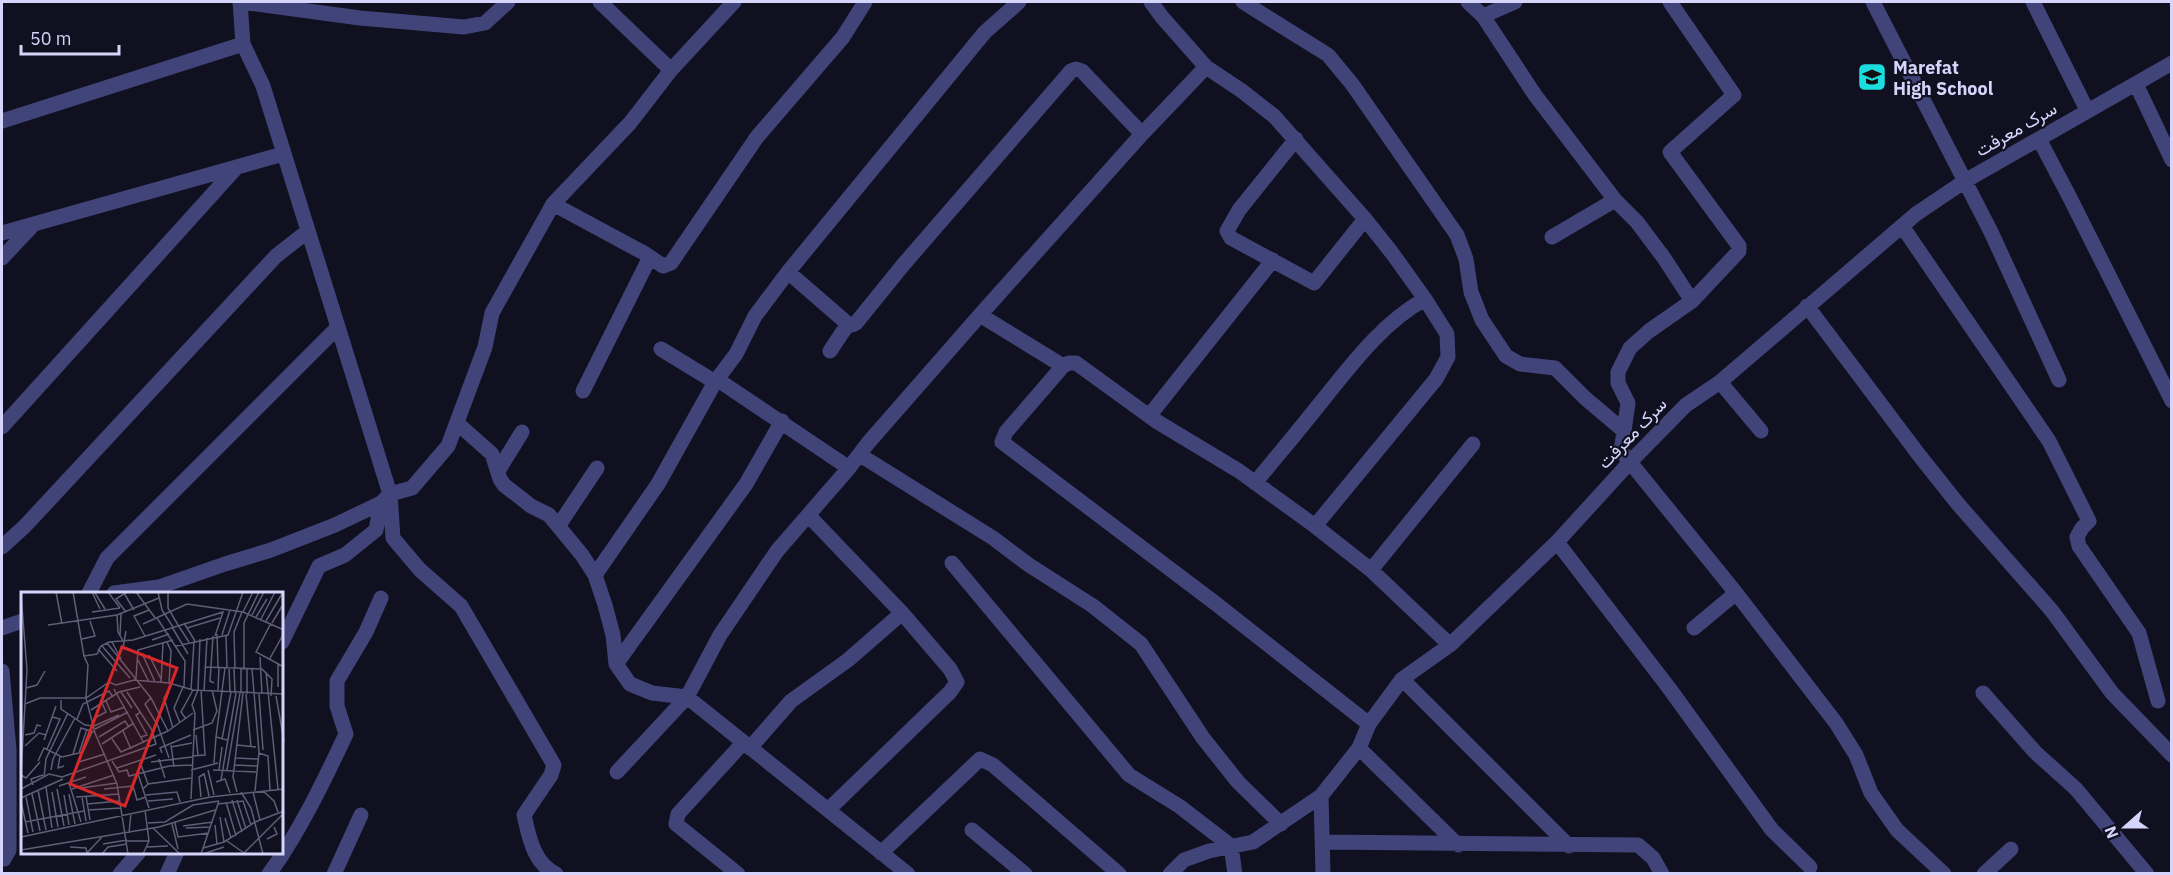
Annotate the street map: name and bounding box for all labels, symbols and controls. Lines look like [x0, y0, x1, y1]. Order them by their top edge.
scale bar [21, 18, 118, 56]
text: 50 m [30, 27, 72, 50]
place label: Marefat High School [1893, 56, 1994, 100]
school or university icon: Marefat High School [1856, 61, 1888, 93]
street label: سرک معرفت [1971, 97, 2061, 161]
street label: سرک معرفت [1592, 393, 1672, 473]
inset map [21, 592, 284, 854]
north arrow [2095, 797, 2155, 857]
text: N [2100, 823, 2122, 841]

